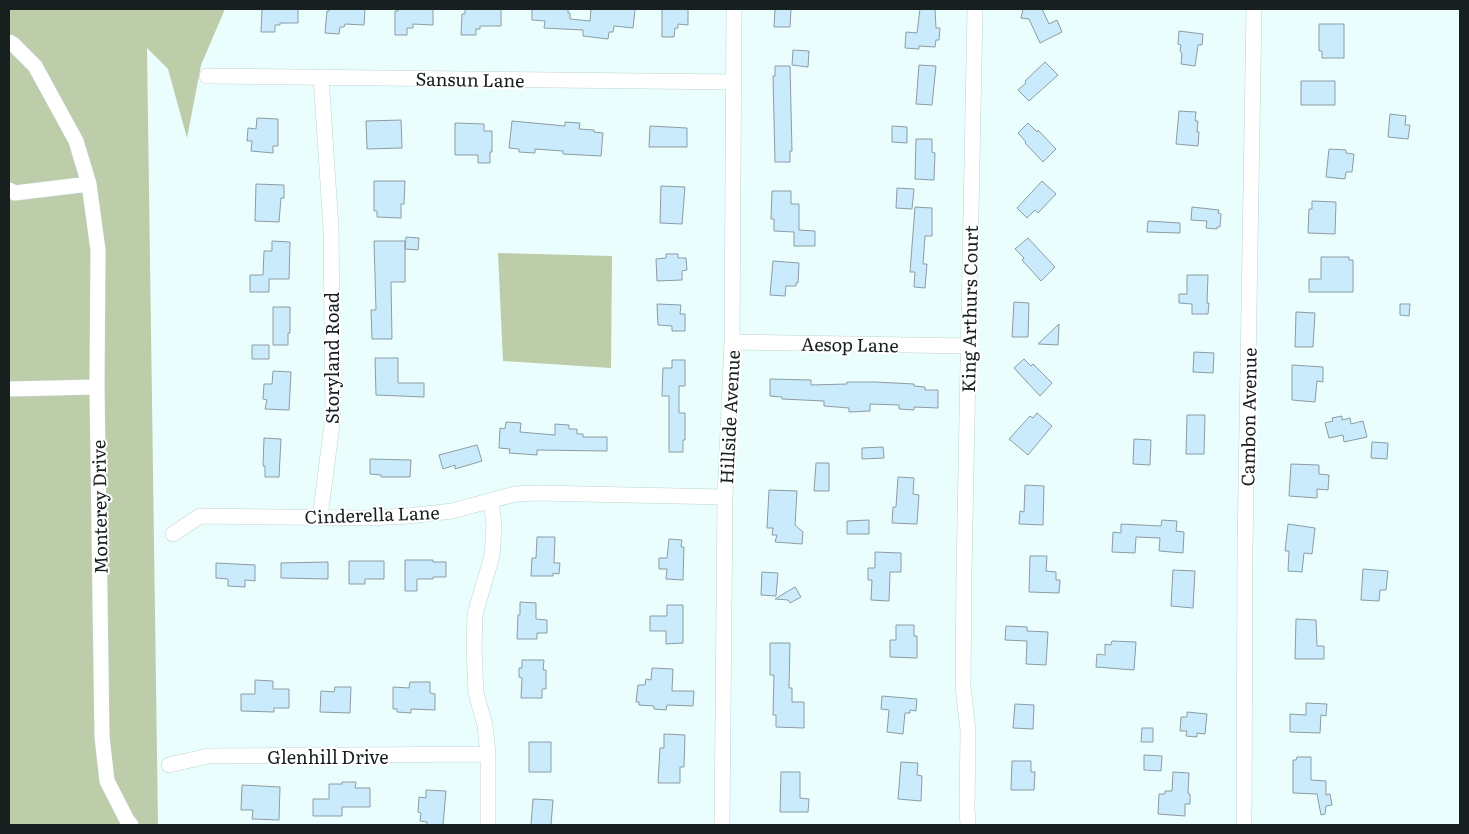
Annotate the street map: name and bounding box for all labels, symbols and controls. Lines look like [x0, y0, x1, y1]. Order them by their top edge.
street label: Sansun Lane [415, 65, 525, 93]
street label: King Arthurs Court [954, 224, 984, 393]
street label: Storyland Road [318, 292, 345, 424]
street label: Aesop Lane [801, 330, 899, 358]
street label: Cambon Avenue [1233, 347, 1263, 487]
street label: Hillside Avenue [712, 349, 746, 485]
street label: Monterey Drive [84, 440, 114, 574]
street label: Cinderella Lane [304, 498, 440, 530]
street label: Glenhill Drive [267, 743, 389, 770]

